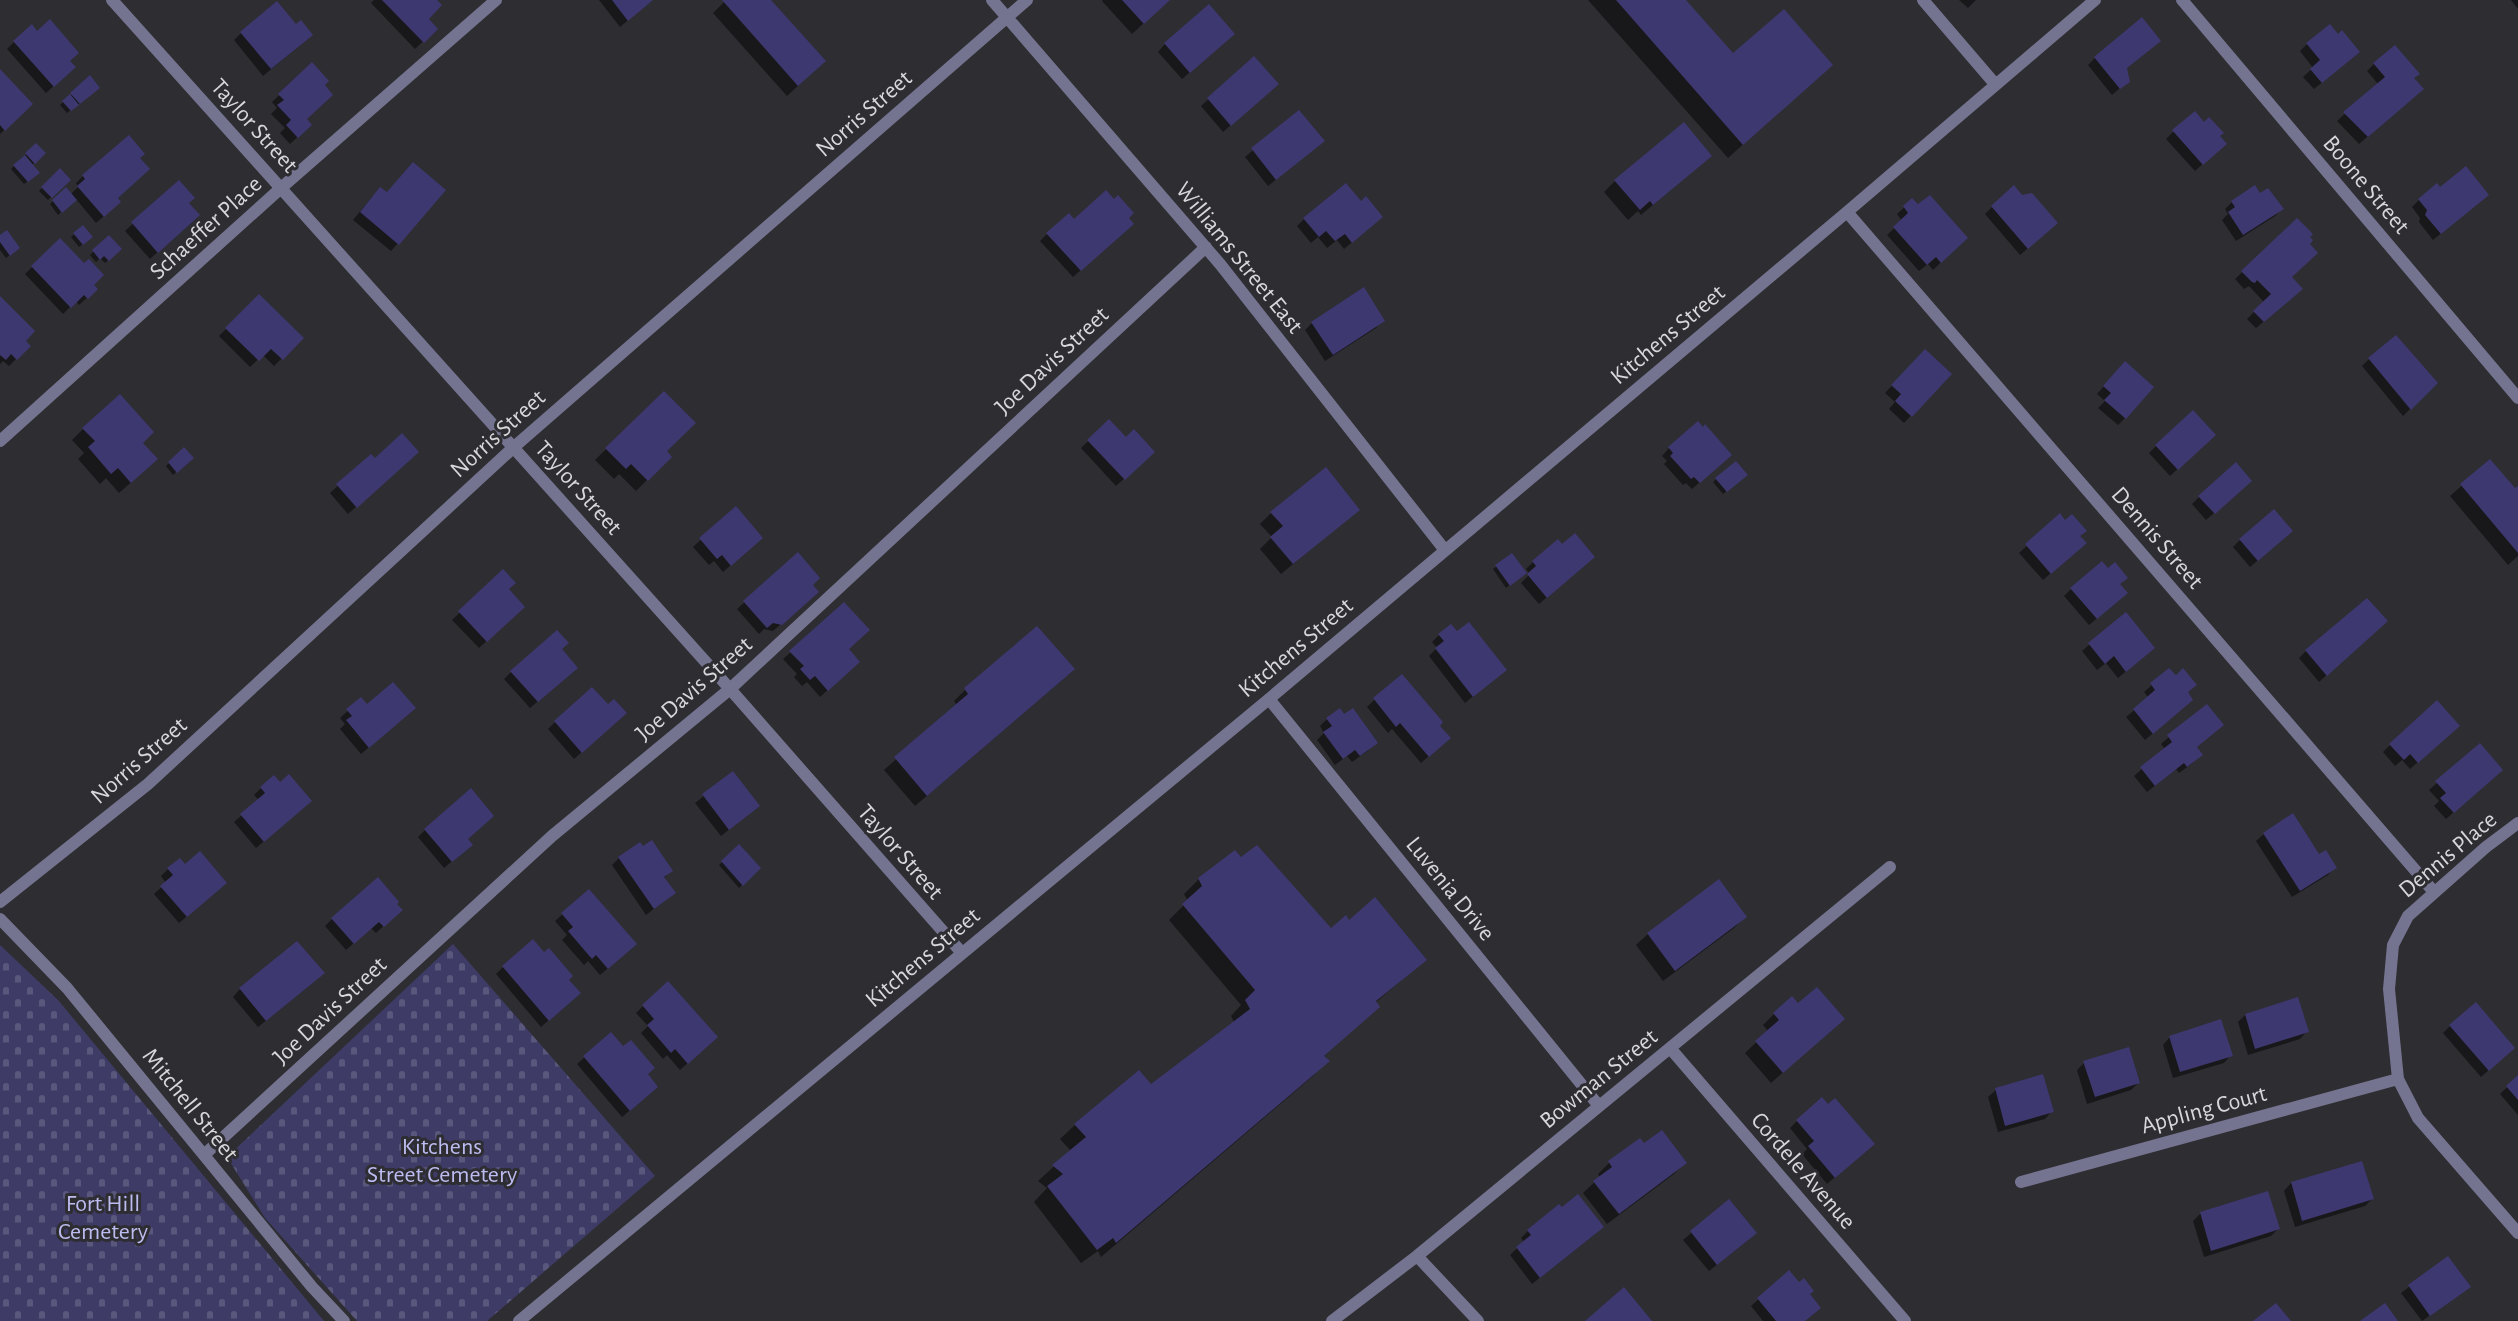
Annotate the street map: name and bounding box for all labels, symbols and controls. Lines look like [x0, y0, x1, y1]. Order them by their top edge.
street label: Norris Street [812, 66, 917, 162]
street label: Taylor Street [206, 75, 302, 178]
street label: Boone Street [2318, 131, 2414, 239]
street label: Schaeffer Place [145, 172, 267, 284]
street label: Williams Street East [1171, 178, 1307, 338]
street label: Kitchens Street [1606, 280, 1730, 389]
street label: Joe Davis Street [991, 302, 1114, 419]
street label: Norris Street [446, 385, 550, 482]
street label: Taylor Street [530, 437, 626, 540]
street label: Dennis Street [2107, 482, 2208, 594]
street label: Kitchens Street [1234, 593, 1358, 702]
street label: Joe Davis Street [631, 632, 757, 746]
street label: Norris Street [87, 713, 192, 809]
street label: Taylor Street [853, 800, 948, 904]
street label: Dennis Place [2395, 807, 2501, 903]
street label: Luvenia Drive [1401, 833, 1499, 945]
street label: Kitchens Street [861, 903, 985, 1012]
street label: Joe Davis Street [269, 952, 392, 1069]
street label: Bowman Street [1536, 1024, 1662, 1133]
street label: Mitchell Street [138, 1044, 243, 1166]
street label: Appling Court [2139, 1082, 2270, 1138]
street label: Cordele Avenue [1746, 1108, 1860, 1234]
park label: Kitchens Street Cemetery [367, 1135, 517, 1187]
park label: Fort Hill Cemetery [58, 1192, 148, 1244]

